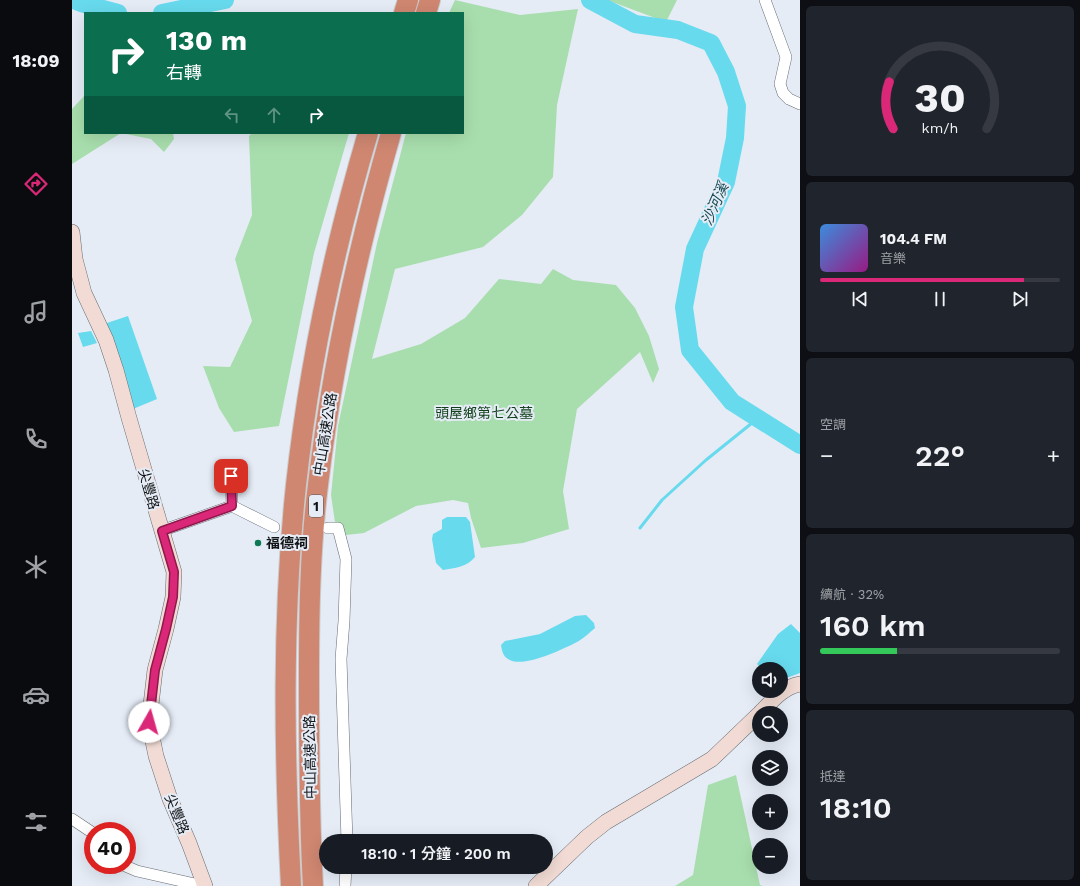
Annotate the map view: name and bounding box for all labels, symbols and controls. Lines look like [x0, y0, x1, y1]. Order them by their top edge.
text: 130 m [166, 24, 247, 57]
icon: right [100, 28, 152, 80]
text: 18:09 [12, 50, 60, 71]
text: 右轉 [166, 62, 202, 83]
text: 30 [914, 73, 966, 122]
icon: left [221, 104, 243, 126]
icon: ahead [263, 104, 285, 126]
icon: right [305, 104, 327, 126]
text: km/h [922, 120, 958, 136]
icon: directions [22, 170, 50, 198]
water label: 沙河溪 [698, 178, 733, 228]
text: 104.4 FM [880, 230, 947, 248]
text: 音樂 [880, 251, 906, 266]
icon: previous [849, 288, 871, 310]
icon: pause [929, 288, 951, 310]
icon: next [1009, 288, 1031, 310]
icon: music [22, 298, 50, 326]
street label: 中山高速公路 [311, 391, 339, 477]
park label: 頭屋鄉第七公墓 [435, 405, 533, 421]
text: 空調 [820, 417, 846, 432]
icon: phone [22, 425, 50, 453]
text: 22° [915, 438, 965, 473]
text: − [820, 443, 833, 468]
text: + [1047, 443, 1060, 468]
pin [214, 459, 248, 493]
icon: arrive [220, 465, 242, 487]
street label: 尖豐路 [136, 467, 162, 511]
road number: 1 [309, 495, 323, 517]
place label: 福德祠 [266, 535, 308, 551]
marker: 福德祠 [253, 538, 263, 548]
icon: climate [22, 553, 50, 581]
text: 續航 · 32% [820, 587, 884, 602]
text: 160 km [820, 608, 926, 643]
map controls [752, 662, 788, 874]
button: sound [752, 662, 788, 698]
icon: car [22, 681, 50, 709]
position arrow [128, 701, 170, 743]
button: search [752, 706, 788, 742]
street label: 中山高速公路 [301, 715, 319, 799]
button: layers [752, 750, 788, 786]
text: 抵達 [820, 769, 846, 784]
text: 18:10 [820, 790, 892, 825]
street label: 尖豐路 [162, 792, 192, 836]
button: + [752, 794, 788, 830]
icon: filters [22, 808, 50, 836]
speed limit sign: 40 [84, 822, 136, 874]
button: − [752, 838, 788, 874]
text: 18:10 · 1 分鐘 · 200 m [361, 845, 511, 863]

